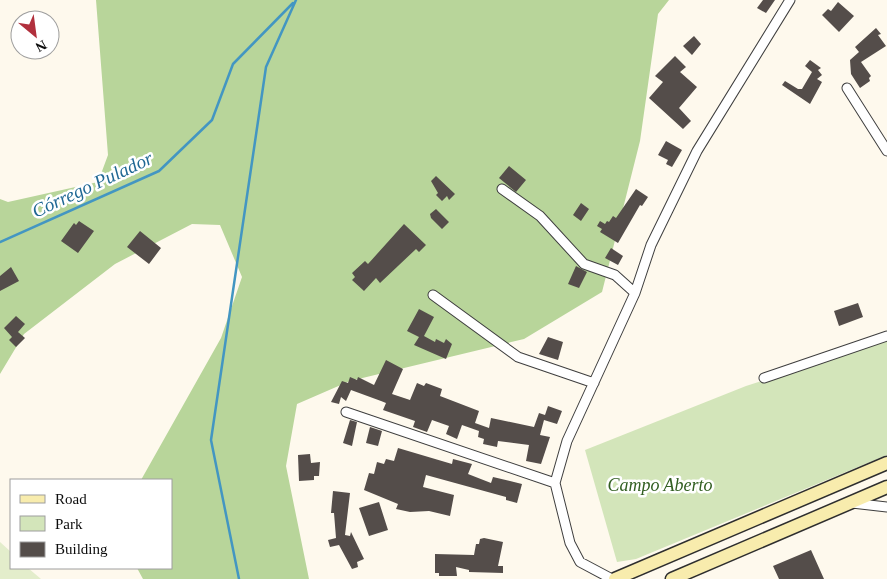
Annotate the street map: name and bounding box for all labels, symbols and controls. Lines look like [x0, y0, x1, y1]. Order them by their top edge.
north arrow [10, 10, 60, 60]
text: N [33, 37, 49, 55]
water label: Córrego Pulador [29, 147, 156, 222]
park label: Campo Aberto [607, 475, 713, 495]
legend [10, 479, 172, 569]
text: Road [55, 491, 87, 507]
text: Park [55, 516, 83, 532]
text: Building [55, 541, 108, 557]

